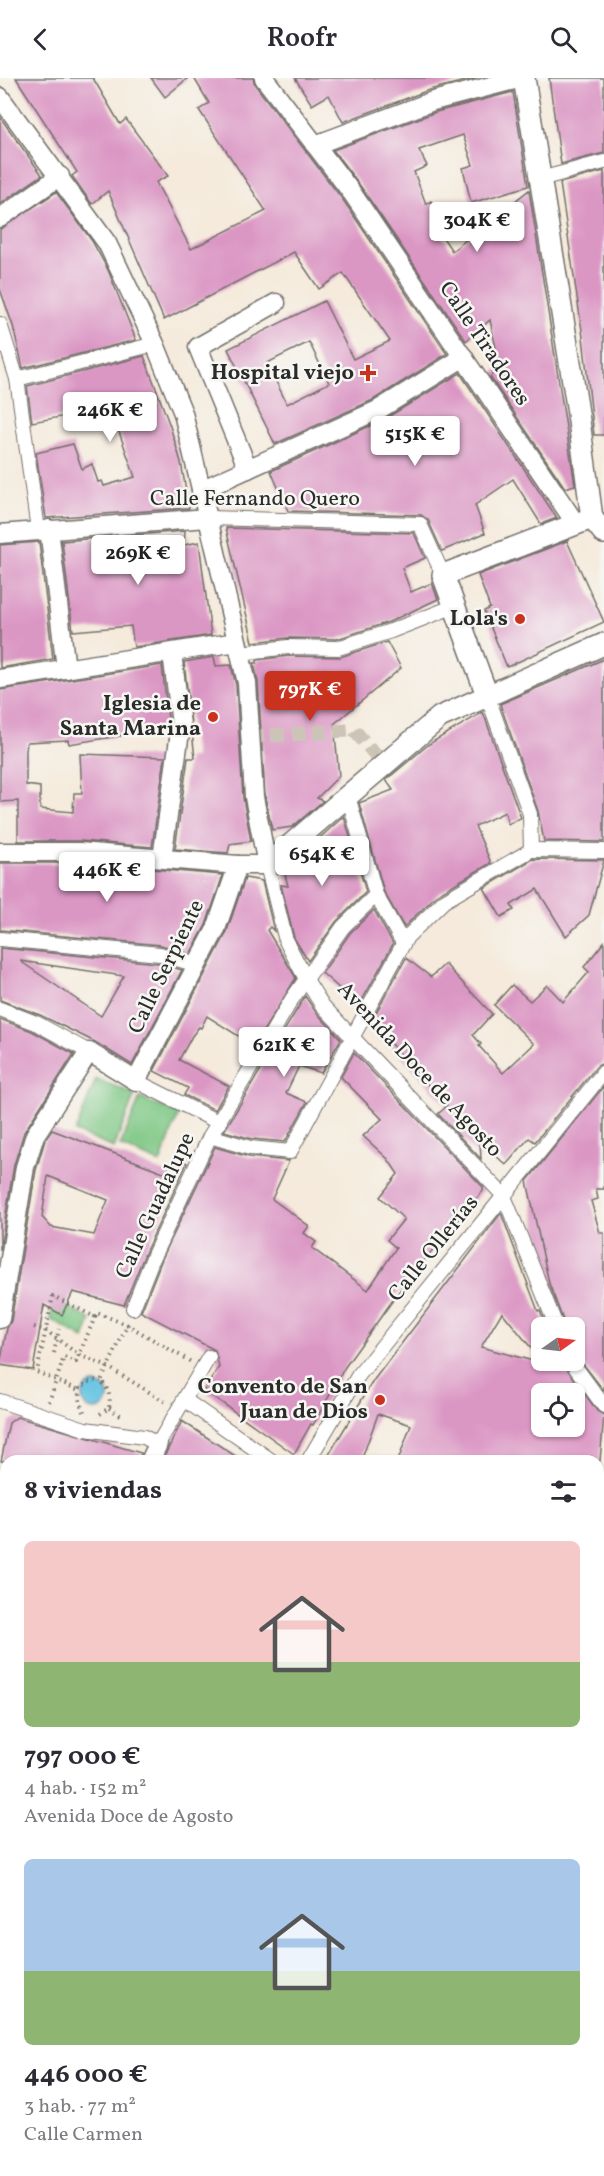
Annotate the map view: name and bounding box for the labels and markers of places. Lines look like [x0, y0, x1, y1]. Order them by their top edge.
pin: 304K € [428, 202, 526, 253]
place label: Hospital viejo [211, 358, 354, 389]
marker: Hospital viejo [359, 364, 377, 382]
pin: 246K € [61, 392, 159, 443]
pin: 515K € [366, 416, 464, 467]
pin: 269K € [89, 535, 187, 586]
place label: Lola's [450, 604, 508, 635]
marker: Lola's [513, 612, 527, 626]
pin: 797K € [261, 671, 359, 722]
place label: Iglesia de Santa Marina [60, 689, 201, 745]
marker: Iglesia de Santa Marina [206, 710, 220, 724]
pin: 654K € [273, 836, 371, 887]
pin: 446K € [58, 852, 156, 903]
pin: 621K € [235, 1027, 333, 1078]
place label: Convento de San Juan de Dios [197, 1372, 368, 1428]
marker: Convento de San Juan de Dios [373, 1393, 387, 1407]

